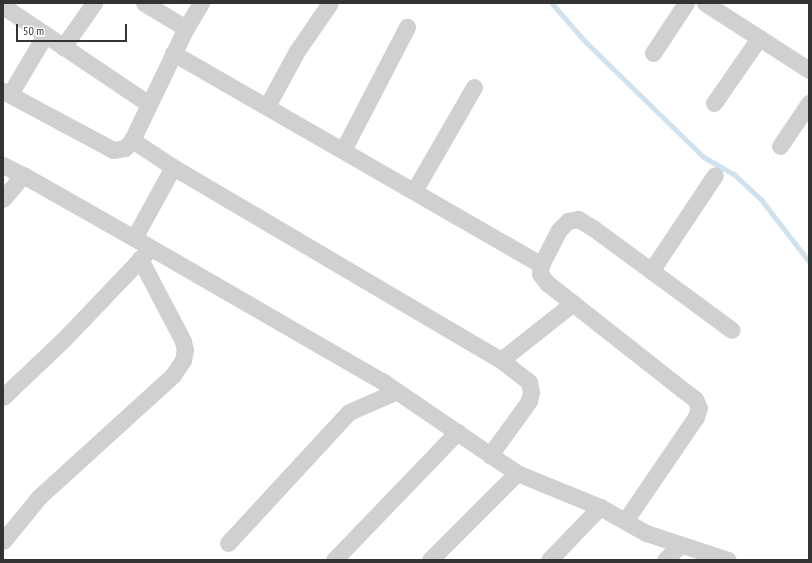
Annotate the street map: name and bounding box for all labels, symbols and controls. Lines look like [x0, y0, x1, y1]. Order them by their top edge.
scale bar [18, 16, 129, 42]
text: 50 m [23, 23, 44, 38]

